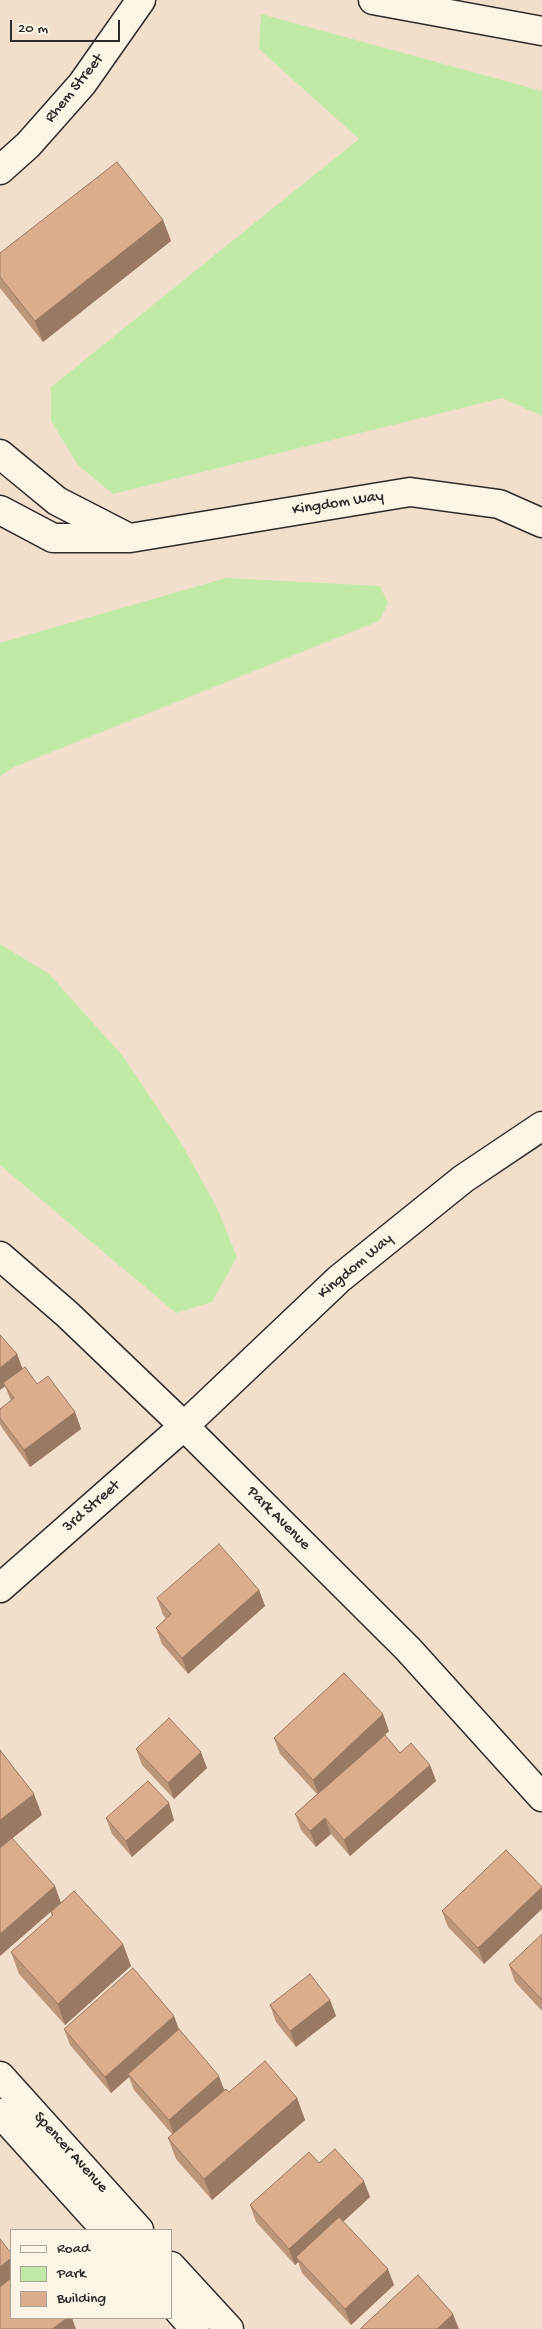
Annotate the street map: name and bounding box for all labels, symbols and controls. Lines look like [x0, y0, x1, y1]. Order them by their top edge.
scale bar [12, 10, 122, 42]
text: 20 m [18, 20, 48, 38]
street label: Rhem Street [41, 51, 109, 127]
street label: Kingdom Way [291, 487, 385, 521]
street label: Kingdom Way [315, 1230, 397, 1304]
street label: 3rd Street [59, 1477, 125, 1537]
street label: Park Avenue [242, 1483, 314, 1555]
street label: Spencer Avenue [29, 2109, 111, 2197]
legend [10, 2229, 172, 2319]
text: Road [57, 2240, 90, 2258]
text: Park [57, 2265, 86, 2283]
text: Building [57, 2290, 106, 2308]

